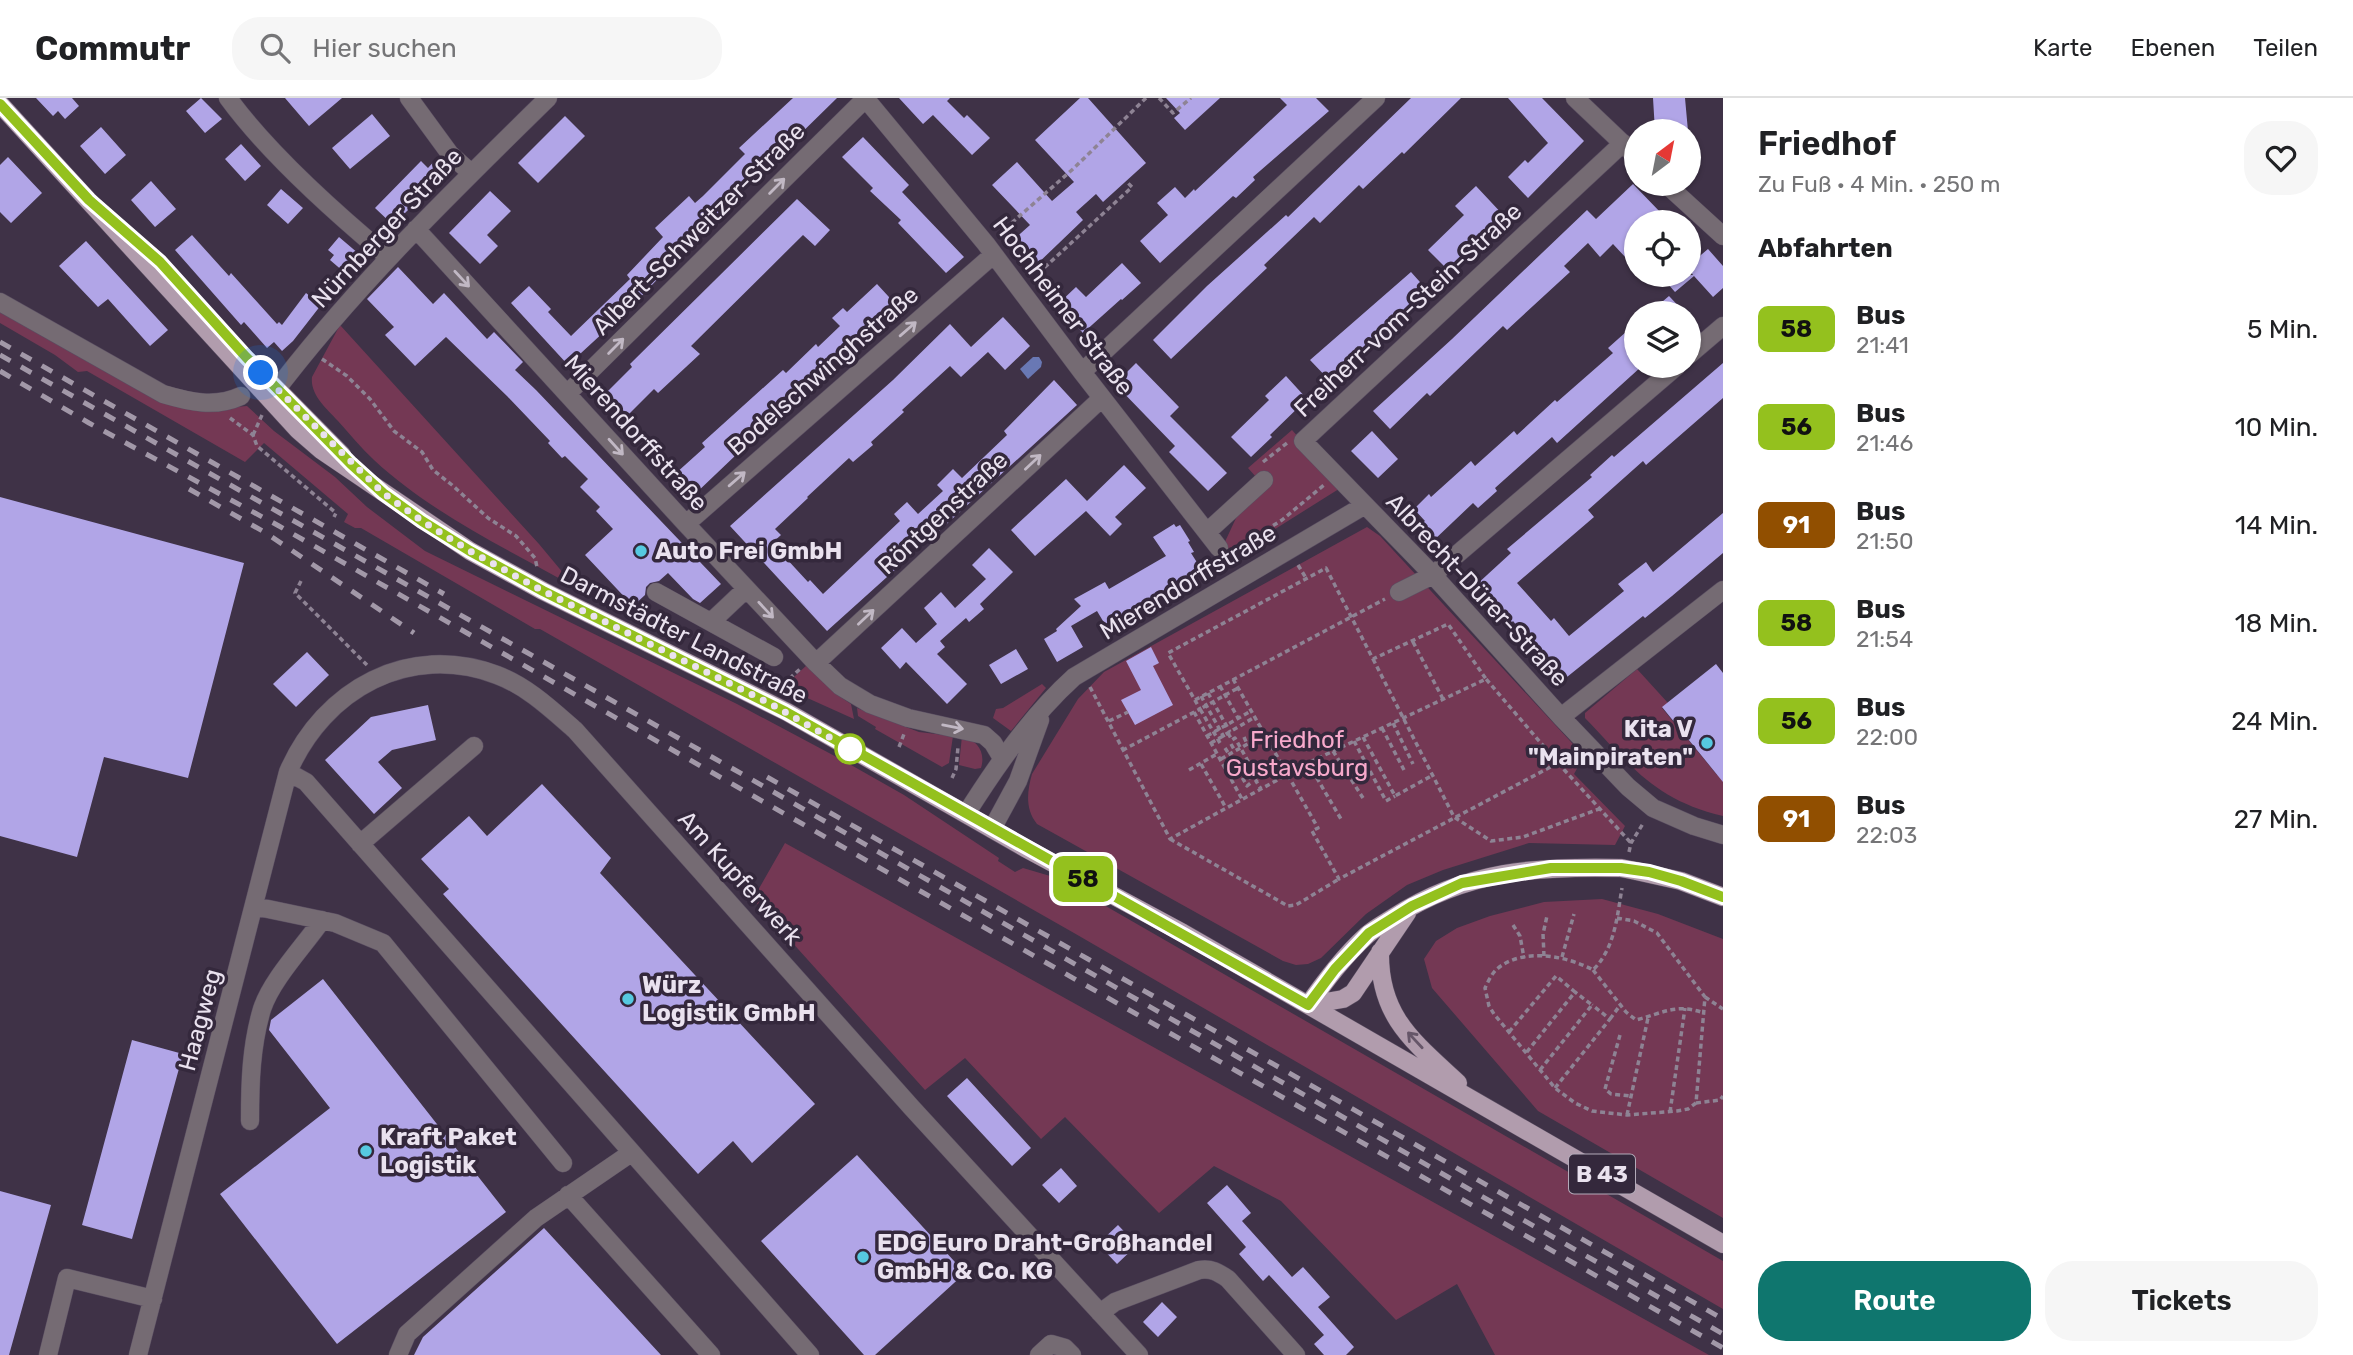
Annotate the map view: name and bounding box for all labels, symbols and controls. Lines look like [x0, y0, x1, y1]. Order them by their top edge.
search box [232, 17, 722, 80]
text: Commutr [35, 29, 190, 68]
icon: search [256, 29, 294, 67]
text: Hier suchen [312, 33, 457, 64]
text: Karte [2033, 34, 2093, 62]
text: Ebenen [2131, 34, 2215, 62]
text: Teilen [2253, 34, 2318, 62]
street label: Albert-Schweitzer-Straße [587, 117, 811, 341]
north arrow [1624, 119, 1701, 196]
map controls [1624, 119, 1701, 378]
button: heart [2244, 121, 2318, 195]
text: Friedhof [1758, 124, 1896, 163]
street label: Nürnberger Straße [306, 143, 468, 313]
text: Zu Fuß · 4 Min. · 250 m [1758, 170, 2001, 198]
one-way arrow [769, 178, 786, 195]
street label: Freiherr-vom-Stein-Straße [1288, 197, 1528, 423]
button: locate [1624, 210, 1701, 287]
street label: Hochheimer Straße [987, 211, 1139, 401]
text: Abfahrten [1758, 233, 1893, 264]
one-way arrow [453, 270, 470, 287]
street label: Bodelschwinghstraße [722, 281, 924, 461]
text: Bus [1856, 300, 1905, 331]
button: layers [1624, 301, 1701, 378]
text: 5 Min. [2247, 314, 2318, 345]
text: 58 [1781, 315, 1812, 343]
one-way arrow [899, 321, 917, 337]
text: 21:41 [1856, 331, 1909, 359]
one-way arrow [607, 338, 624, 355]
street label: Mierendorffstraße [559, 349, 713, 517]
your location [243, 355, 278, 390]
text: Bus [1856, 398, 1905, 429]
text: 10 Min. [2235, 412, 2318, 443]
text: 56 [1781, 413, 1812, 441]
text: 21:46 [1856, 429, 1913, 457]
one-way arrow [607, 438, 624, 455]
street label: Röntgenstraße [872, 446, 1014, 580]
one-way arrow [1024, 454, 1042, 470]
one-way arrow [728, 471, 746, 487]
street label: Albrecht-Dürer-Straße [1380, 488, 1574, 692]
text: Bus [1856, 496, 1905, 527]
text: 14 Min. [2235, 510, 2318, 541]
text: 91 [1783, 511, 1810, 539]
street label: Mierendorffstraße [1095, 518, 1281, 646]
text: 21:50 [1856, 527, 1914, 555]
place label: Auto Frei GmbH [655, 537, 842, 565]
marker: Auto Frei GmbH [633, 543, 649, 559]
street label: Darmstädter Landstraße [556, 560, 812, 710]
text: Bus [1856, 594, 1905, 625]
one-way arrow [757, 600, 774, 618]
text: 18 Min. [2235, 608, 2318, 639]
one-way arrow [857, 609, 875, 625]
text: 58 [1781, 609, 1812, 637]
text: 21:54 [1856, 625, 1913, 653]
text: Bus [1856, 692, 1905, 723]
text: 24 Min. [2231, 706, 2318, 737]
text: 56 [1781, 707, 1812, 735]
place label: Kita V "Mainpiraten" [1528, 715, 1693, 771]
one-way arrow [941, 721, 964, 734]
text: 22:00 [1856, 723, 1918, 751]
park label: Friedhof Gustavsburg [1226, 726, 1368, 782]
unlabelled marker [835, 734, 865, 764]
marker: Kita V "Mainpiraten" [1699, 735, 1715, 751]
text: Bus [1856, 790, 1905, 821]
text: 27 Min. [2234, 804, 2318, 835]
street label: Am Kupferwerk [672, 805, 808, 951]
text: 91 [1783, 805, 1810, 833]
text: 22:03 [1856, 821, 1917, 849]
line badge: 58 [1052, 856, 1114, 902]
text: 58 [1067, 865, 1099, 893]
street label: Haagweg [173, 966, 227, 1074]
place label: Würz Logistik GmbH [642, 971, 816, 1027]
marker: Würz Logistik GmbH [620, 991, 636, 1007]
one-way arrow [1406, 1032, 1423, 1049]
place label: Kraft Paket Logistik [380, 1123, 517, 1179]
marker: Kraft Paket Logistik [358, 1143, 374, 1159]
road number: B 43 [1569, 1154, 1635, 1194]
place label: EDG Euro Draht-Großhandel GmbH & Co. KG [877, 1229, 1213, 1285]
marker: EDG Euro Draht-Großhandel GmbH & Co. KG [855, 1249, 871, 1265]
button: Route [1758, 1261, 2031, 1341]
button: Tickets [2045, 1261, 2318, 1341]

